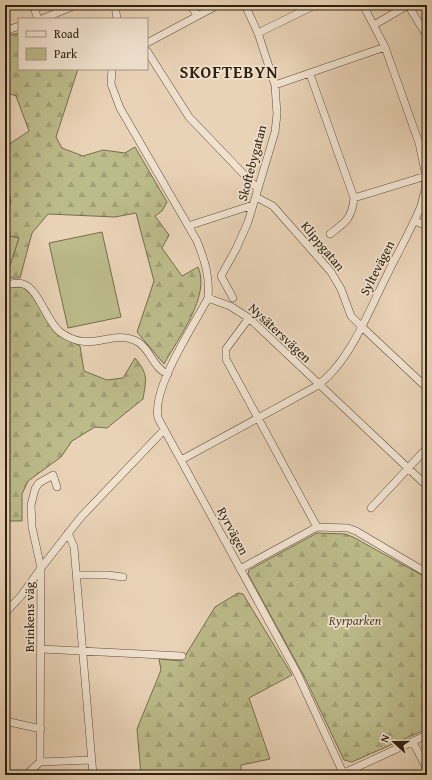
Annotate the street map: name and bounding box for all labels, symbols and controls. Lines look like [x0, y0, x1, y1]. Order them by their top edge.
legend [18, 18, 148, 70]
text: Road [54, 25, 80, 42]
text: Park [54, 45, 78, 62]
district label: SKOFTEBYN [179, 59, 279, 84]
street label: Skoftebygatan [233, 122, 271, 203]
street label: Klippgatan [297, 217, 350, 275]
street label: Syltevägen [355, 236, 399, 299]
street label: Nysätersvägen [244, 299, 316, 368]
street label: Ryrvägen [212, 504, 254, 559]
street label: Brinkens väg [20, 581, 39, 652]
park label: Ryrparken [328, 611, 382, 630]
north arrow [374, 722, 414, 762]
text: N [376, 732, 394, 745]

